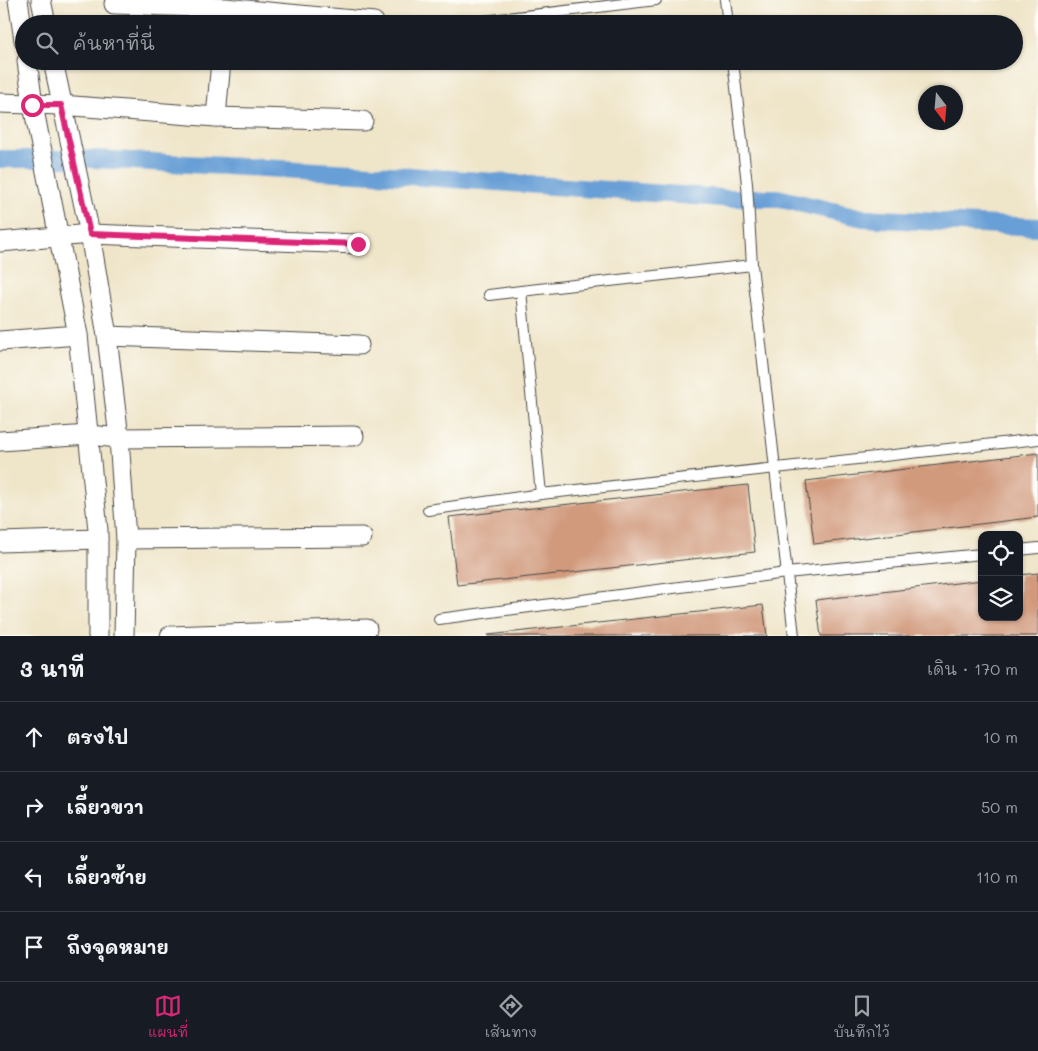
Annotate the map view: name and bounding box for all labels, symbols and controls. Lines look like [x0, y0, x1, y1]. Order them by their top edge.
search box [15, 15, 1023, 70]
icon: search [33, 29, 61, 57]
text: ค้นหาที่นี่ [73, 30, 155, 55]
north arrow [918, 85, 963, 130]
route start [21, 94, 44, 117]
route end [347, 233, 370, 256]
map controls [978, 531, 1023, 621]
button: locate [978, 531, 1023, 576]
button: layers [978, 576, 1023, 621]
text: 3 นาที [20, 655, 84, 682]
text: เดิน · 170 m [927, 658, 1018, 679]
icon: ahead [20, 723, 48, 751]
text: ตรงไป [67, 724, 128, 749]
text: 10 m [983, 726, 1018, 747]
icon: right [20, 793, 48, 821]
text: เลี้ยวขวา [67, 794, 144, 819]
text: 50 m [981, 796, 1018, 817]
icon: left [20, 863, 48, 891]
text: เลี้ยวซ้าย [67, 864, 147, 889]
text: 110 m [976, 866, 1018, 887]
icon: arrive [20, 933, 48, 961]
text: ถึงจุดหมาย [67, 934, 169, 959]
tab: แผนที่ [148, 992, 188, 1041]
tab: เส้นทาง [485, 992, 537, 1041]
tab: บันทึกไว้ [833, 992, 890, 1041]

